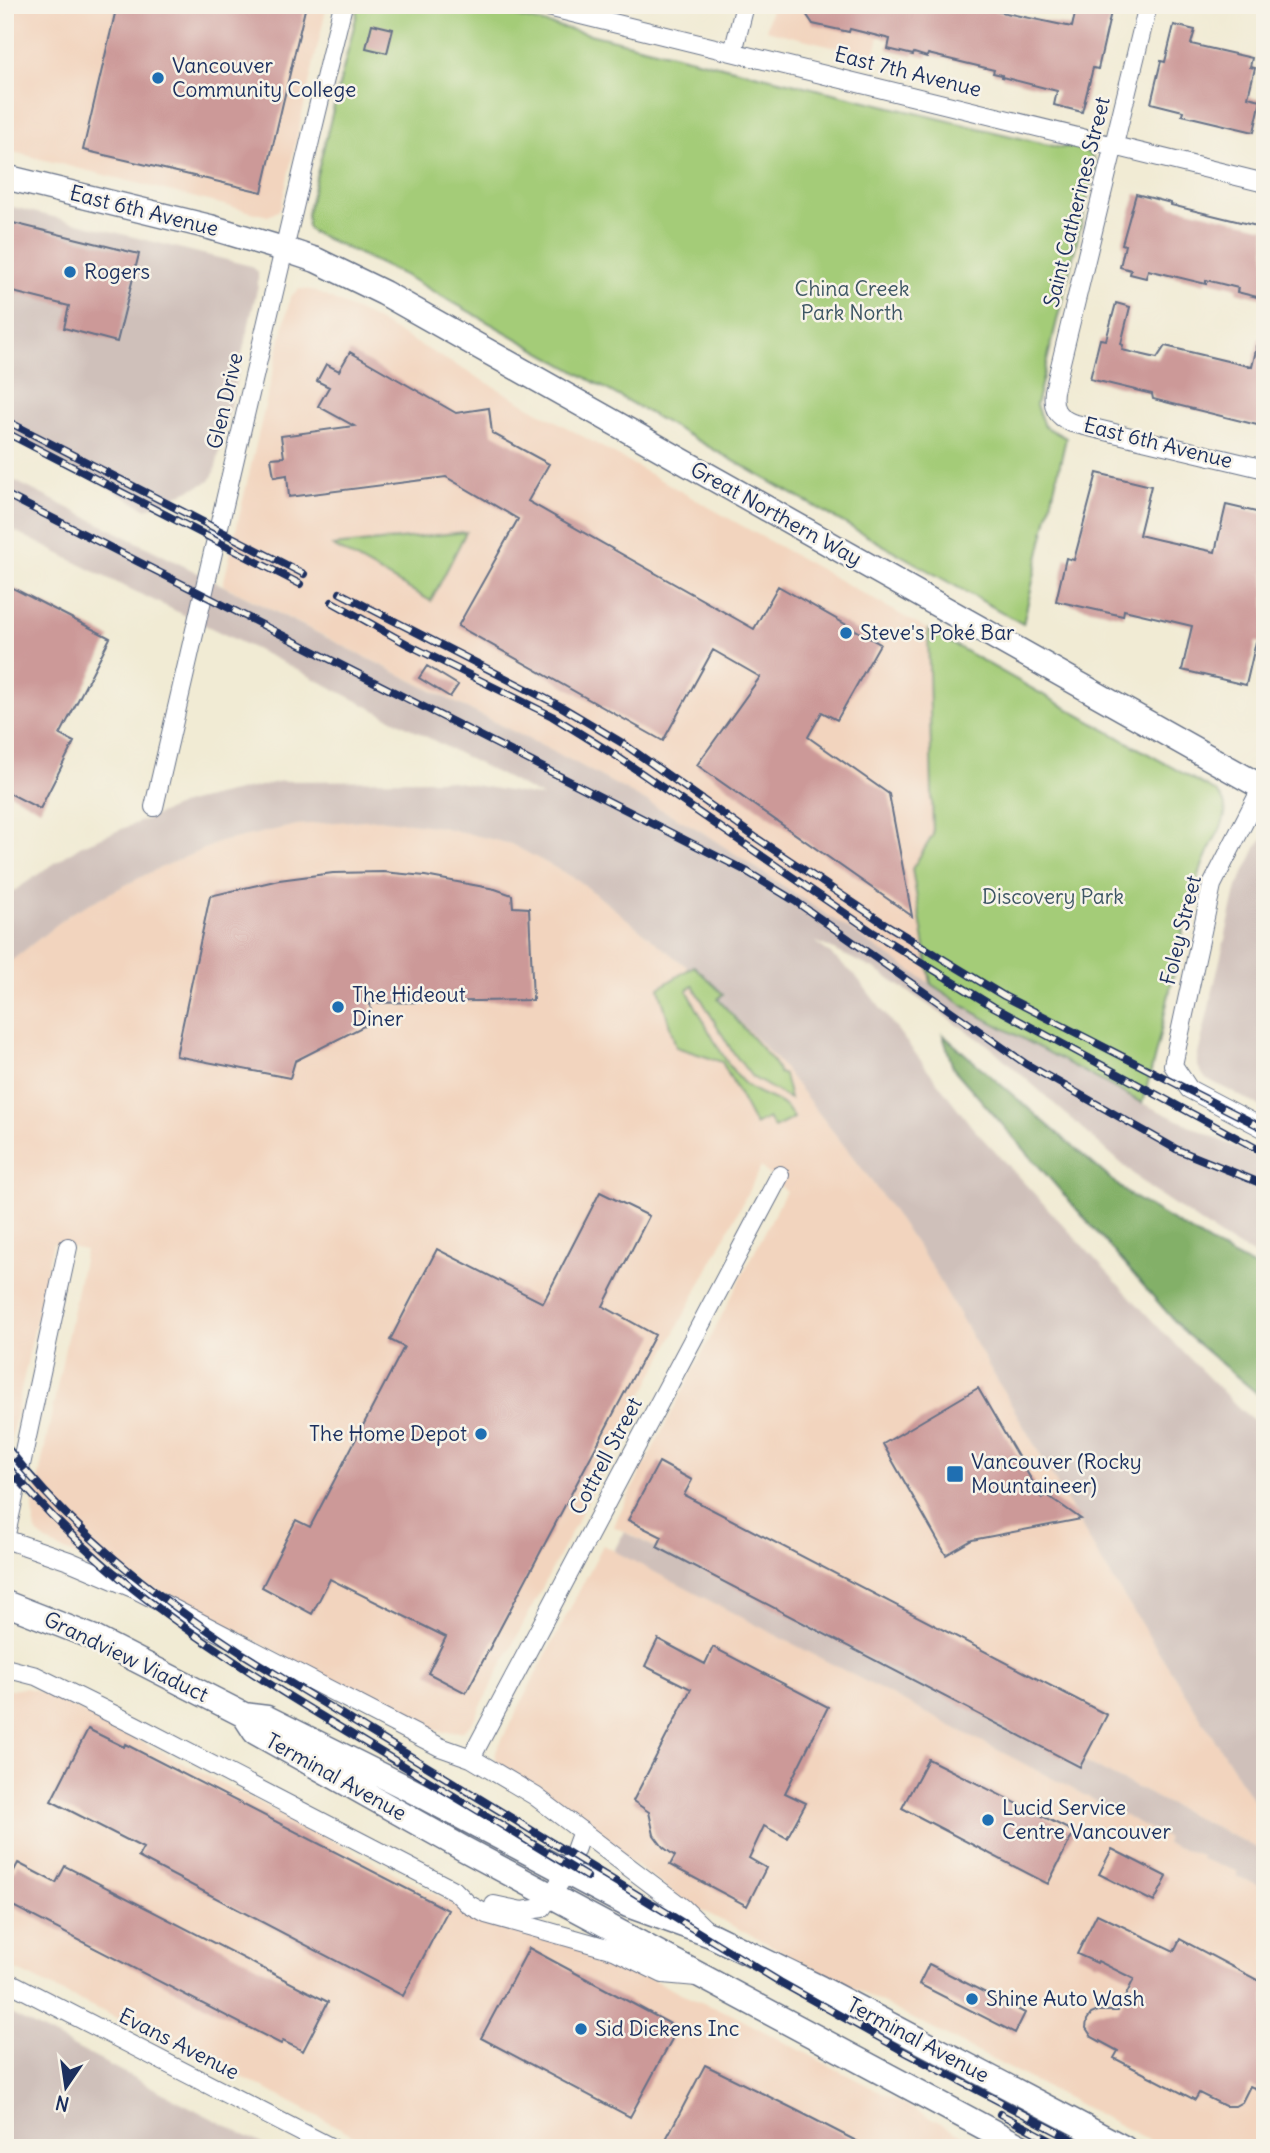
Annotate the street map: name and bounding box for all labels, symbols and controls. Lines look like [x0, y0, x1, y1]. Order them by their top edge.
street label: East 7th Avenue [832, 40, 984, 103]
place label: Vancouver Community College [172, 52, 356, 103]
marker: Vancouver Community College [150, 70, 166, 86]
street label: Saint Catherines Street [1037, 94, 1116, 310]
street label: East 6th Avenue [67, 179, 221, 242]
place label: Rogers [84, 258, 150, 285]
marker: Rogers [62, 264, 78, 280]
park label: China Creek Park North [795, 275, 909, 326]
street label: Glen Drive [200, 350, 249, 452]
street label: East 6th Avenue [1081, 411, 1235, 474]
street label: Great Northern Way [686, 455, 867, 572]
place label: Steve's Poké Bar [860, 619, 1015, 646]
marker: Steve's Poké Bar [838, 625, 854, 641]
street label: Foley Street [1154, 872, 1207, 987]
park label: Discovery Park [982, 883, 1124, 910]
place label: The Hideout Diner [352, 981, 466, 1032]
marker: The Hideout Diner [330, 999, 346, 1015]
street label: Cottrell Street [563, 1392, 648, 1519]
place label: The Home Depot [309, 1420, 467, 1447]
marker: The Home Depot [473, 1426, 489, 1442]
place label: Vancouver (Rocky Mountaineer) [971, 1448, 1142, 1499]
marker: Vancouver (Rocky Mountaineer) [945, 1464, 965, 1484]
street label: Grandview Viaduct [40, 1605, 213, 1708]
street label: Terminal Avenue [261, 1727, 411, 1826]
place label: Lucid Service Centre Vancouver [1002, 1794, 1171, 1845]
marker: Lucid Service Centre Vancouver [980, 1812, 996, 1828]
place label: Shine Auto Wash [986, 1985, 1145, 2012]
street label: Terminal Avenue [843, 1991, 994, 2088]
marker: Shine Auto Wash [964, 1991, 980, 2007]
street label: Evans Avenue [115, 2002, 244, 2085]
place label: Sid Dickens Inc [595, 2015, 739, 2042]
marker: Sid Dickens Inc [573, 2021, 589, 2037]
north arrow [32, 2052, 102, 2122]
text: N [53, 2090, 71, 2117]

